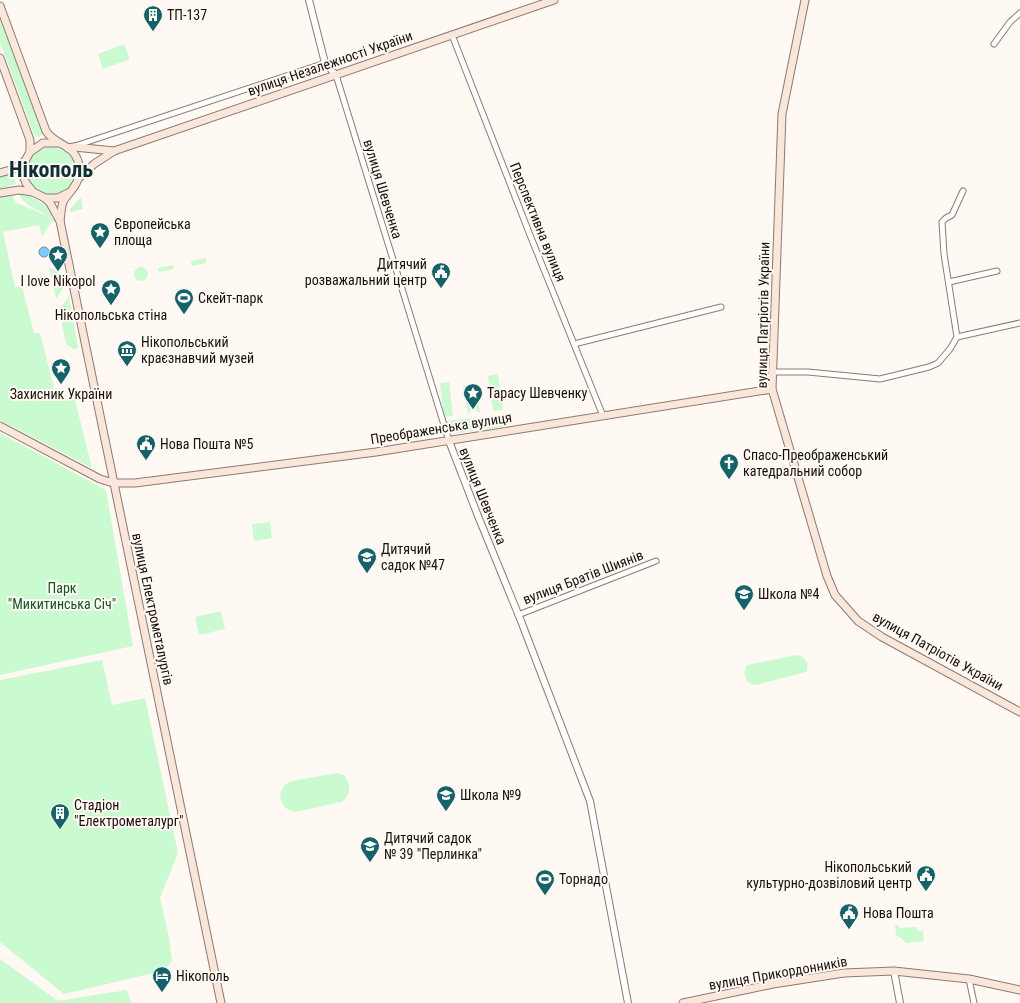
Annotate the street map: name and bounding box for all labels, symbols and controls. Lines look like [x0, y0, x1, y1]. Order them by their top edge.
building icon: ТП-137 [142, 4, 164, 32]
place label: ТП-137 [167, 7, 207, 23]
street label: вулиця Незалежності України [245, 27, 415, 99]
street label: вулиця Шевченка [360, 137, 406, 241]
district label: Нікополь [9, 157, 93, 182]
street label: Перспективна вулиця [507, 160, 569, 284]
place label: Європейська площа [114, 216, 191, 248]
place icon: Європейська площа [89, 221, 111, 249]
street label: вулиця Патріотів України [754, 242, 772, 388]
place icon: I love Nikopol [47, 244, 69, 272]
place label: Дитячий розважальний центр [305, 256, 427, 288]
public building icon: Дитячий розважальний центр [430, 261, 452, 289]
place label: I love Nikopol [21, 273, 95, 289]
place icon: Нікопольська стіна [100, 278, 122, 306]
sports icon: Скейт-парк [173, 287, 195, 315]
place label: Скейт-парк [198, 290, 263, 306]
place label: Нікопольська стіна [55, 307, 167, 323]
place label: Нiкопольський краєзнавчий музей [141, 334, 254, 366]
museum icon: Нiкопольський краєзнавчий музей [116, 339, 138, 367]
place icon: Захисник України [50, 357, 72, 385]
place icon: Тарасу Шевченку [462, 382, 484, 410]
place label: Тарасу Шевченку [487, 385, 587, 401]
place label: Захисник України [10, 386, 112, 402]
street label: Преображенська вулиця [369, 409, 513, 447]
public building icon: Нова Пошта №5 [135, 433, 157, 461]
place label: Нова Пошта №5 [160, 436, 253, 452]
street label: вулиця Шевченка [456, 445, 510, 547]
place label: Спасо-Преображенський катедральний собор [743, 447, 888, 479]
church icon: Спасо-Преображенський катедральний собор [718, 452, 740, 480]
street label: вулиця Електрометалургів [129, 532, 177, 686]
place label: Дитячий садок №47 [381, 541, 445, 573]
school or university icon: Дитячий садок №47 [356, 546, 378, 574]
street label: вулиця Братів Шиянів [521, 547, 645, 607]
park label: Парк "Микитинська Січ" [8, 580, 116, 612]
school or university icon: Школа №4 [733, 583, 755, 611]
place label: Школа №4 [758, 586, 819, 602]
street label: вулиця Патріотів України [870, 608, 1006, 694]
school or university icon: Школа №9 [435, 784, 457, 812]
place label: Школа №9 [460, 787, 521, 803]
place label: Стадіон "Електрометалург" [74, 797, 183, 829]
building icon: Стадіон "Електрометалург" [49, 802, 71, 830]
place label: Дитячий садок № 39 "Перлинка" [384, 830, 482, 862]
school or university icon: Дитячий садок № 39 "Перлинка" [359, 835, 381, 863]
place label: Нікопольський культурно-дозвіловий центр [746, 859, 912, 891]
public building icon: Нікопольський культурно-дозвіловий центр [915, 864, 937, 892]
sports icon: Торнадо [534, 868, 556, 896]
place label: Торнадо [559, 871, 608, 887]
public building icon: Нова Пошта [838, 902, 860, 930]
place label: Нова Пошта [863, 905, 934, 921]
street label: вулиця Прикордонників [708, 953, 848, 993]
hotel icon: Нікополь [151, 965, 173, 993]
place label: Нікополь [176, 968, 230, 984]

